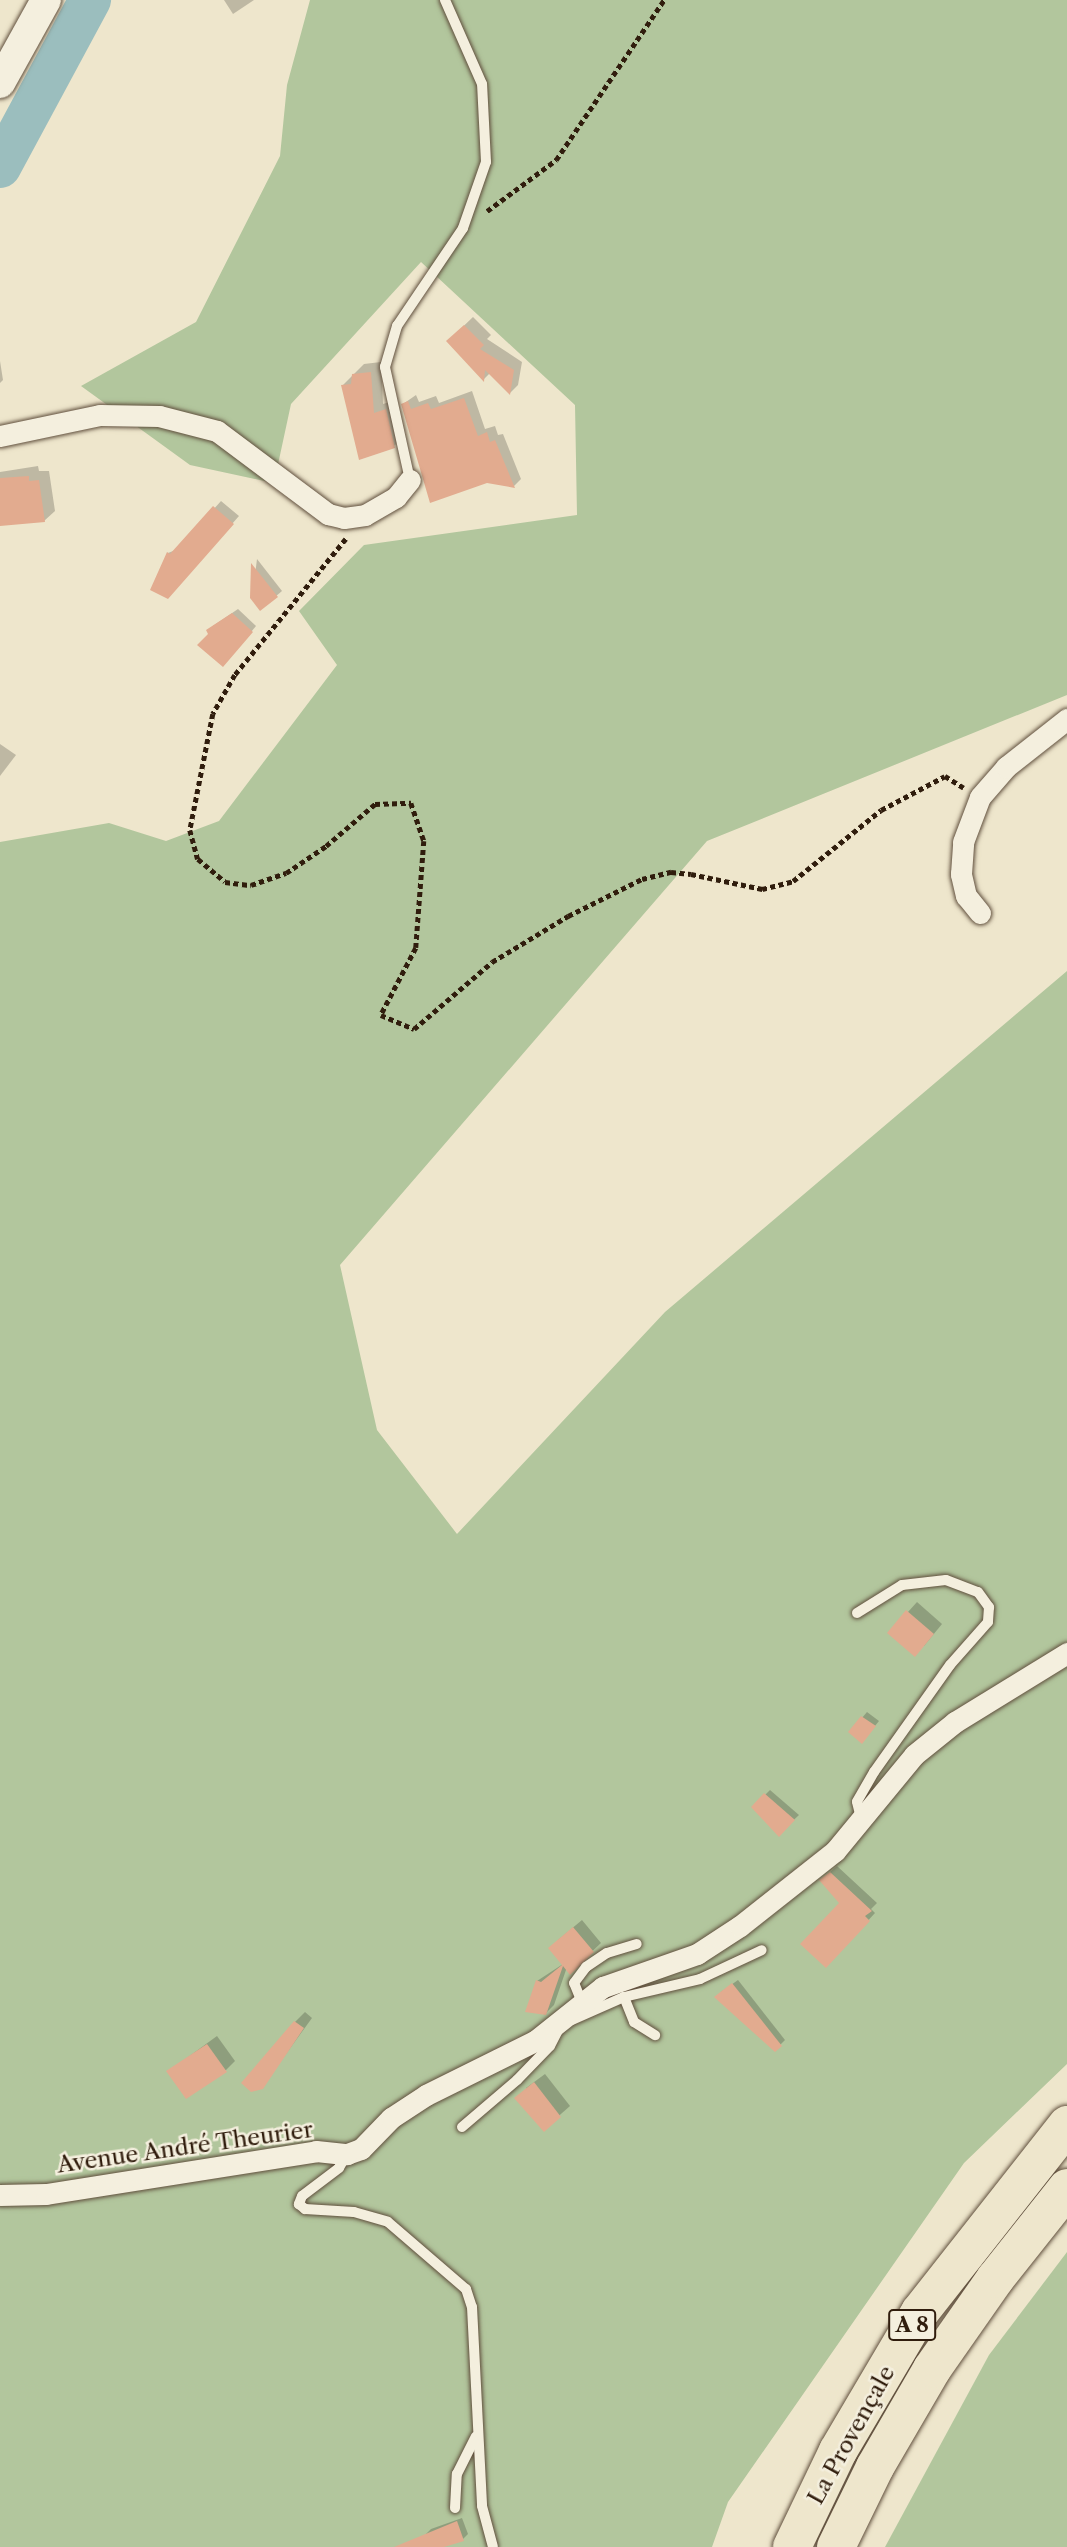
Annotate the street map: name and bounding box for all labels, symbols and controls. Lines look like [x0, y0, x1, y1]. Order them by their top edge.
street label: Avenue André Theurier [55, 2115, 315, 2179]
road number: A 8 [888, 2308, 936, 2342]
street label: La Provençale [801, 2361, 901, 2509]

